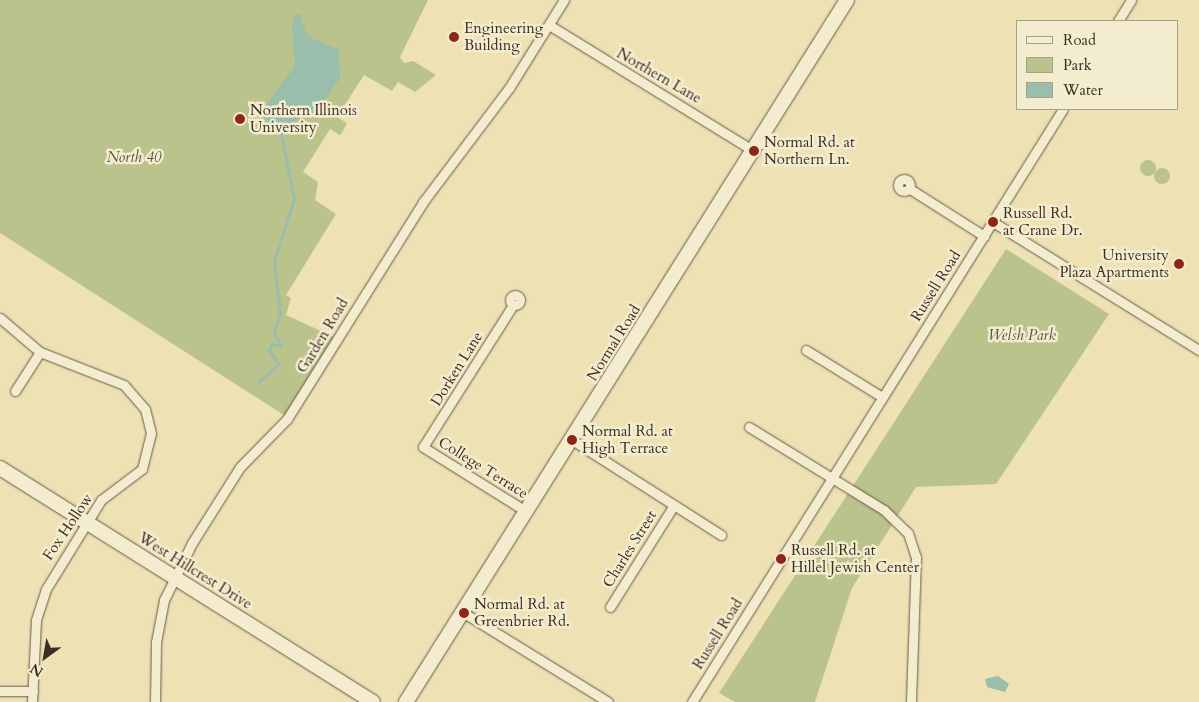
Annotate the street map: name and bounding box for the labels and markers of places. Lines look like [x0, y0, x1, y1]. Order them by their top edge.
place label: Engineering Building [464, 19, 543, 54]
marker: Engineering Building [448, 31, 460, 43]
place label: Northern Illinois University [250, 101, 357, 136]
marker: Northern Illinois University [234, 113, 246, 125]
place label: Normal Rd. at Northern Ln. [764, 133, 855, 168]
marker: Normal Rd. at Northern Ln. [748, 145, 760, 157]
place label: Russell Rd. at Crane Dr. [1003, 204, 1083, 239]
marker: Russell Rd. at Crane Dr. [987, 216, 999, 228]
place label: University Plaza Apartments [1059, 246, 1169, 281]
marker: University Plaza Apartments [1173, 258, 1185, 270]
place label: Normal Rd. at High Terrace [582, 422, 673, 457]
marker: Normal Rd. at High Terrace [566, 434, 578, 446]
place label: Russell Rd. at Hillel Jewish Center [791, 541, 919, 576]
marker: Russell Rd. at Hillel Jewish Center [775, 553, 787, 565]
place label: Normal Rd. at Greenbrier Rd. [474, 595, 570, 630]
marker: Normal Rd. at Greenbrier Rd. [458, 607, 470, 619]

